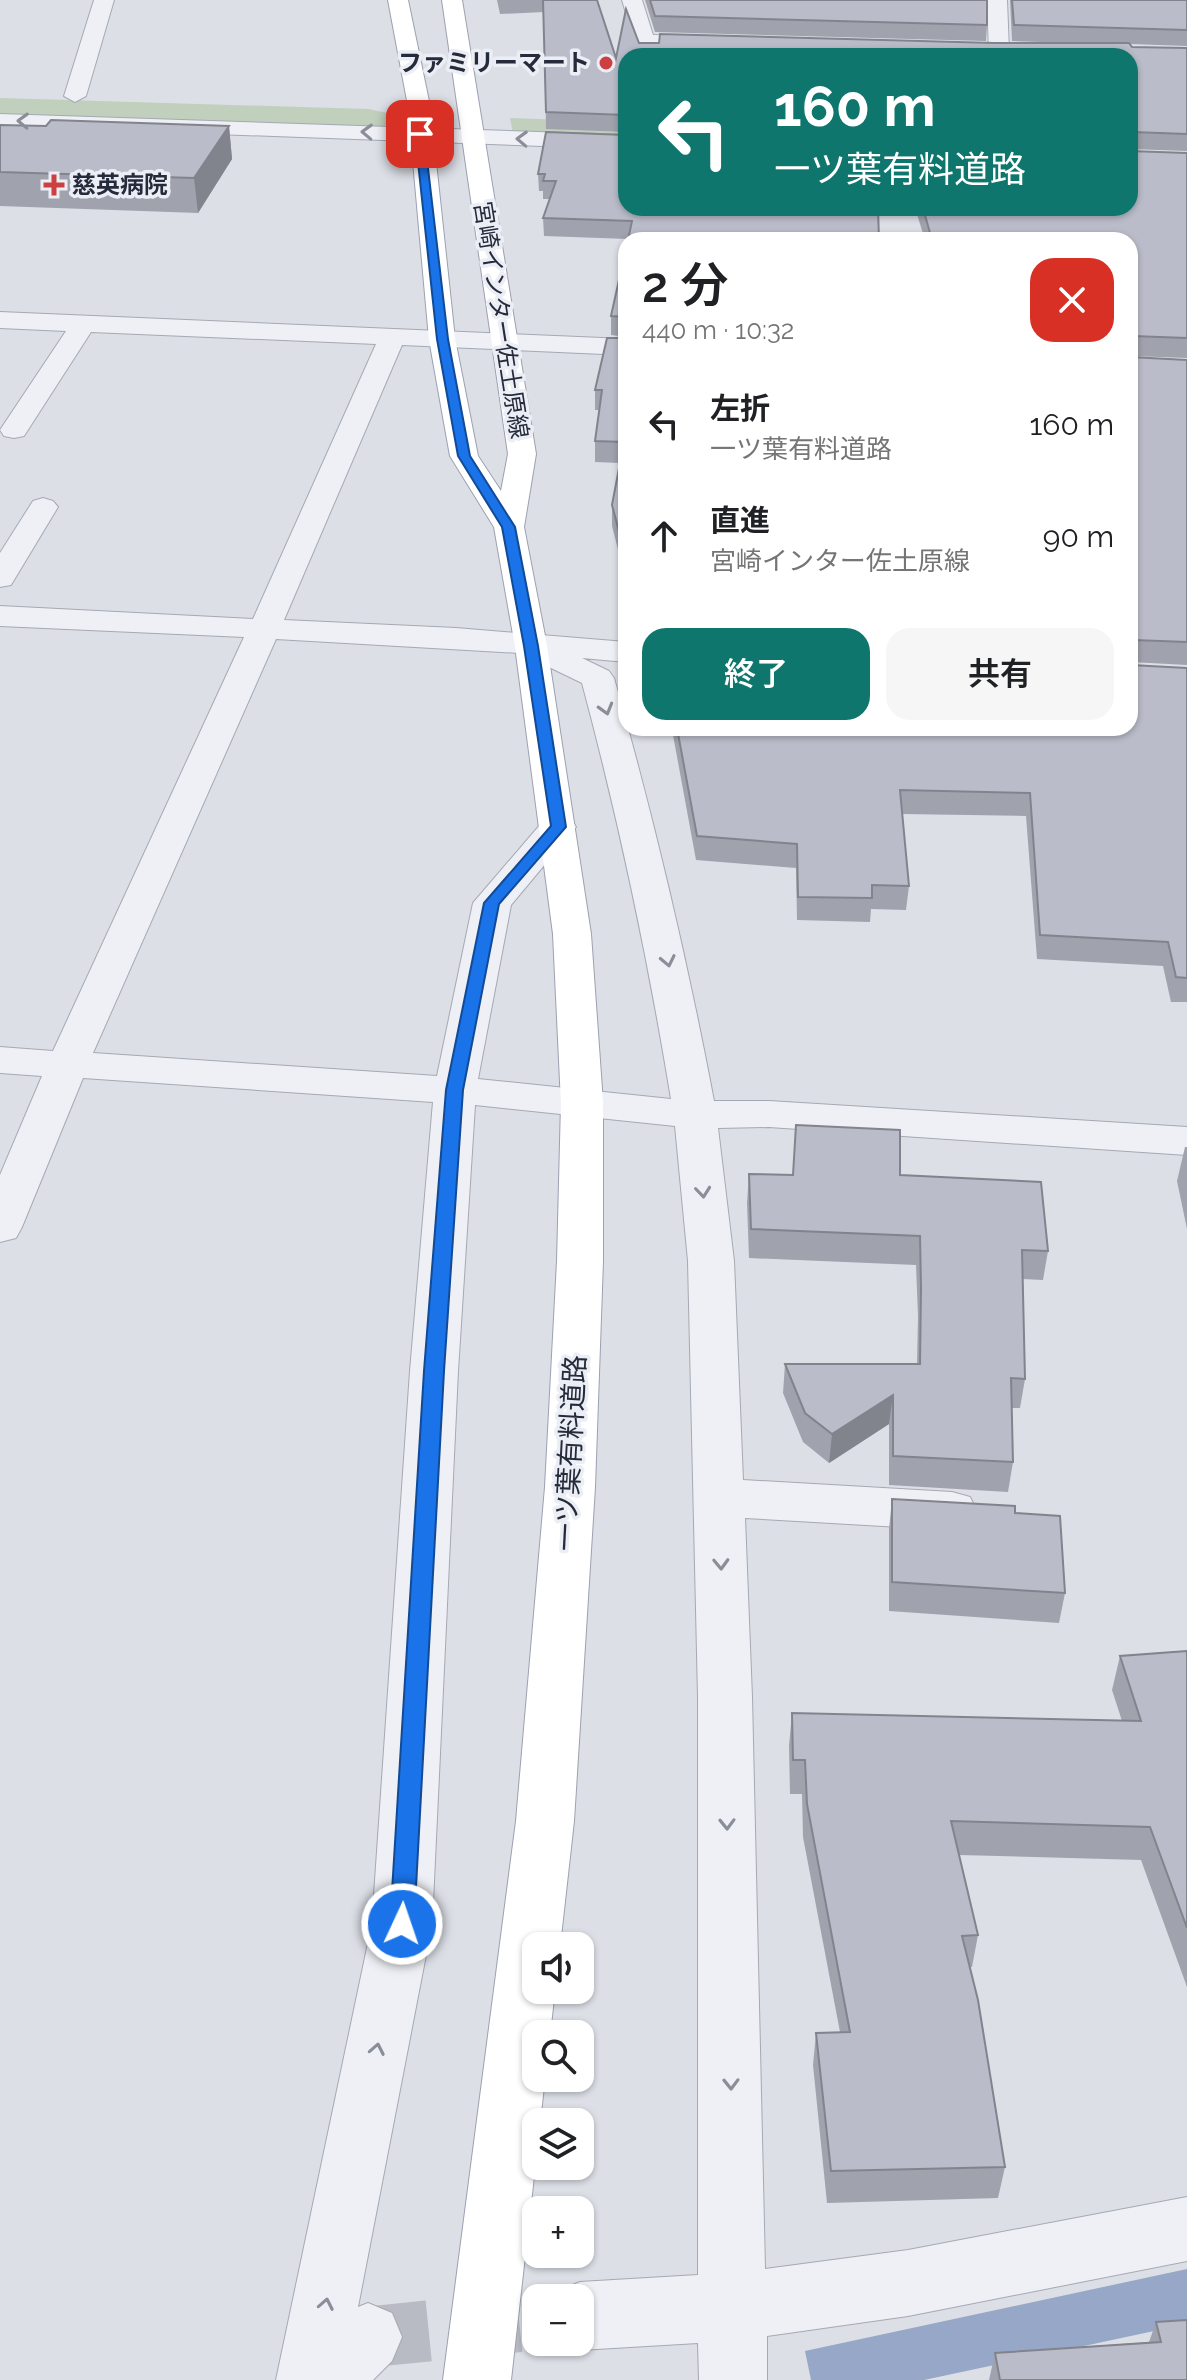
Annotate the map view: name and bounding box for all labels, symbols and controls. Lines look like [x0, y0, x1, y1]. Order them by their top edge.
place label: ファミリーマート [398, 48, 590, 77]
marker: ファミリーマート [597, 54, 615, 72]
text: 160 m [774, 73, 936, 139]
icon: left [642, 80, 746, 184]
pin [386, 100, 454, 168]
one-way arrow [17, 112, 29, 129]
icon: arrive [398, 112, 442, 156]
one-way arrow [360, 124, 373, 141]
one-way arrow [515, 130, 528, 147]
text: 一ツ葉有料道路 [774, 148, 1026, 190]
place label: 慈英病院 [72, 170, 168, 199]
marker: 慈英病院 [43, 174, 65, 196]
street label: 宮崎インター佐土原線 [468, 199, 535, 441]
text: 2 分 [642, 257, 728, 313]
button: close [1030, 258, 1114, 342]
text: 440 m · 10:32 [642, 315, 794, 345]
text: 左折 [710, 391, 770, 426]
icon: left [642, 402, 686, 446]
text: 160 m [1029, 407, 1114, 442]
text: 一ツ葉有料道路 [710, 434, 892, 464]
text: 直進 [710, 503, 770, 538]
icon: ahead [642, 514, 686, 558]
text: 90 m [1043, 519, 1114, 554]
text: 宮崎インター佐土原線 [710, 546, 970, 576]
button: 終了 [642, 628, 870, 720]
button: 共有 [886, 628, 1114, 720]
one-way arrow [597, 701, 613, 715]
one-way arrow [658, 955, 675, 968]
one-way arrow [695, 1186, 712, 1199]
street label: 一ツ葉有料道路 [549, 1354, 592, 1552]
one-way arrow [713, 1558, 730, 1571]
one-way arrow [718, 1818, 736, 1831]
position arrow [360, 1882, 444, 1966]
map controls [522, 1932, 594, 2356]
button: sound [522, 1932, 594, 2004]
button: search [522, 2020, 594, 2092]
one-way arrow [368, 2042, 385, 2056]
one-way arrow [722, 2078, 739, 2091]
button: layers [522, 2108, 594, 2180]
button: + [522, 2196, 594, 2268]
button: − [522, 2284, 594, 2356]
one-way arrow [316, 2297, 333, 2310]

